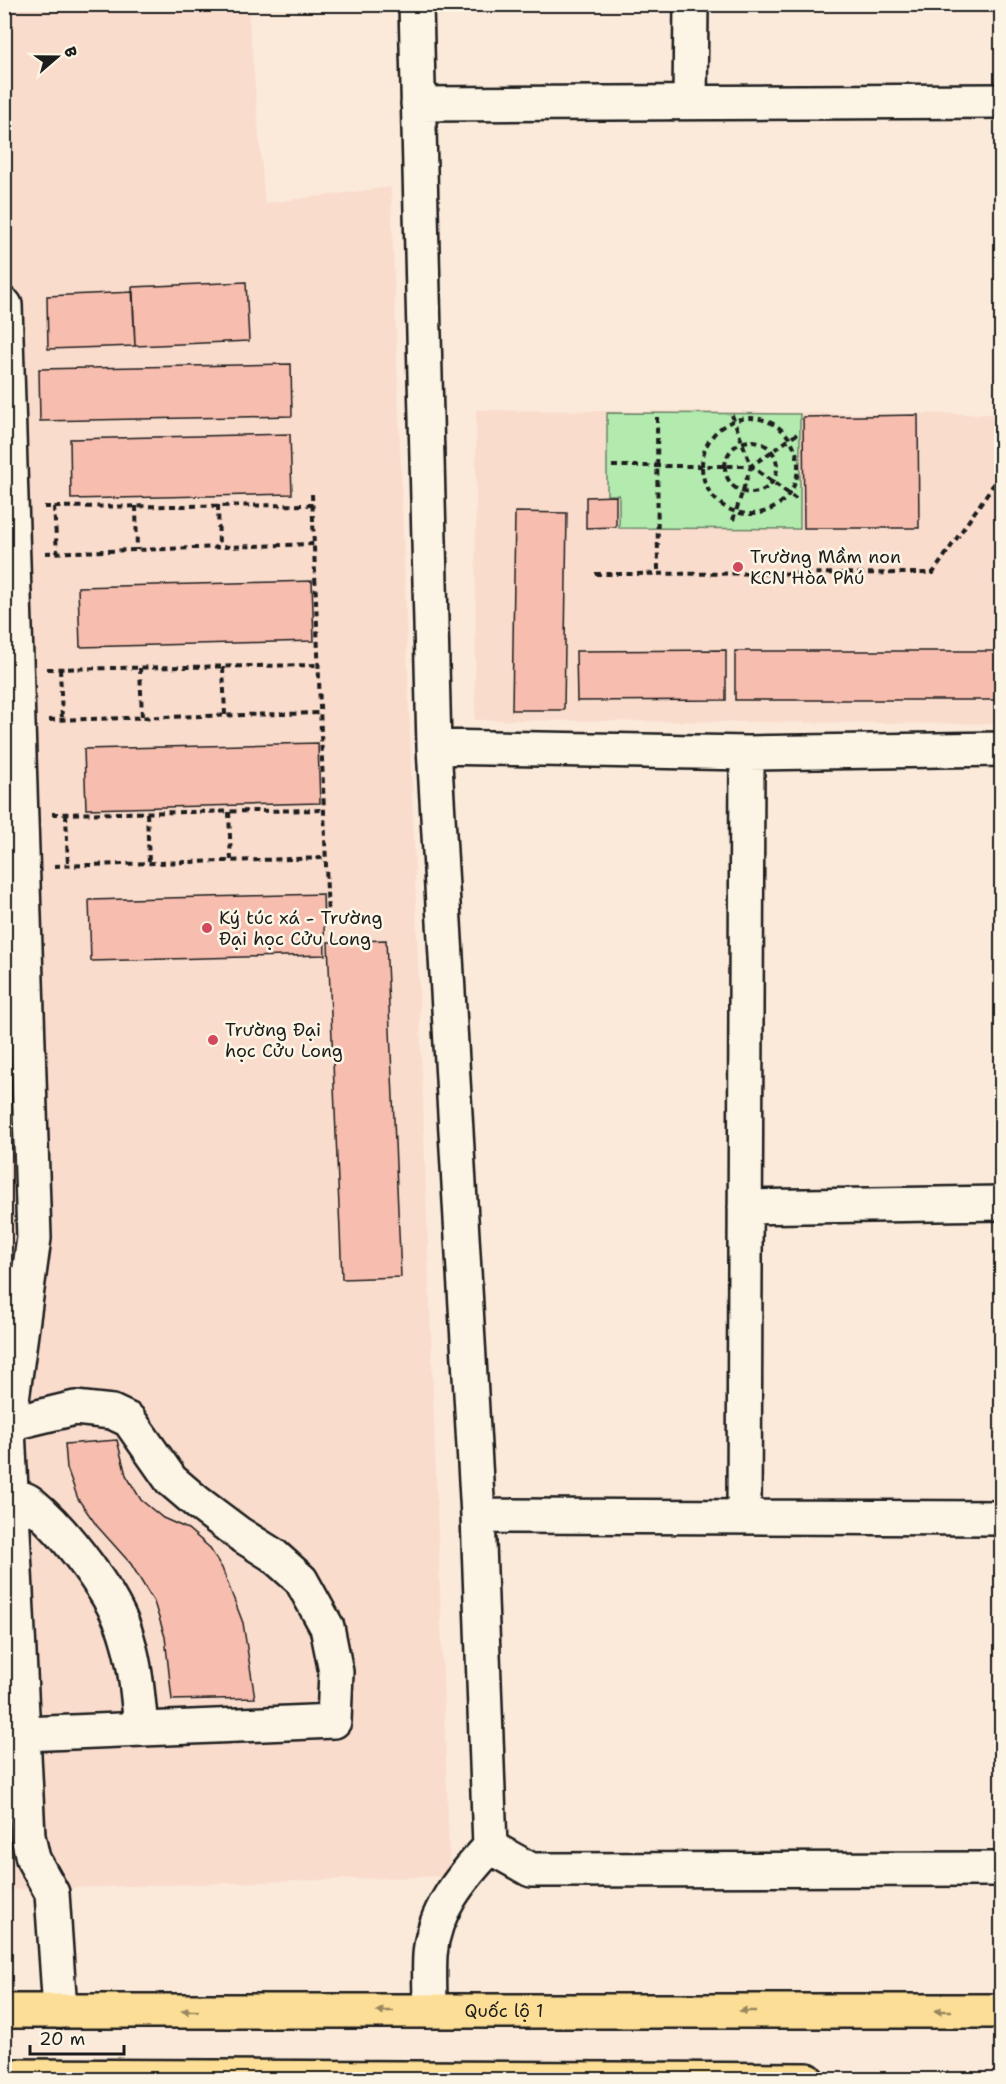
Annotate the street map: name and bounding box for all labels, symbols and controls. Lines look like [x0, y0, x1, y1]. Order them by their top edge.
north arrow [27, 27, 87, 87]
text: B [59, 44, 82, 60]
place label: Trường Mầm non KCN Hòa Phú [750, 545, 901, 590]
marker: Trường Mầm non KCN Hòa Phú [731, 560, 745, 574]
place label: Ký túc xá - Trường Đại học Cửu Long [219, 906, 382, 951]
marker: Ký túc xá - Trường Đại học Cửu Long [200, 921, 214, 935]
place label: Trường Đại học Cửu Long [225, 1018, 343, 1063]
marker: Trường Đại học Cửu Long [206, 1033, 220, 1047]
street label: Quốc lộ 1 [464, 1999, 544, 2023]
one-way arrow [181, 2006, 200, 2016]
one-way arrow [376, 2006, 395, 2016]
one-way arrow [739, 2006, 758, 2016]
one-way arrow [934, 2006, 953, 2016]
scale bar [30, 2018, 124, 2056]
text: 20 m [39, 2027, 85, 2051]

